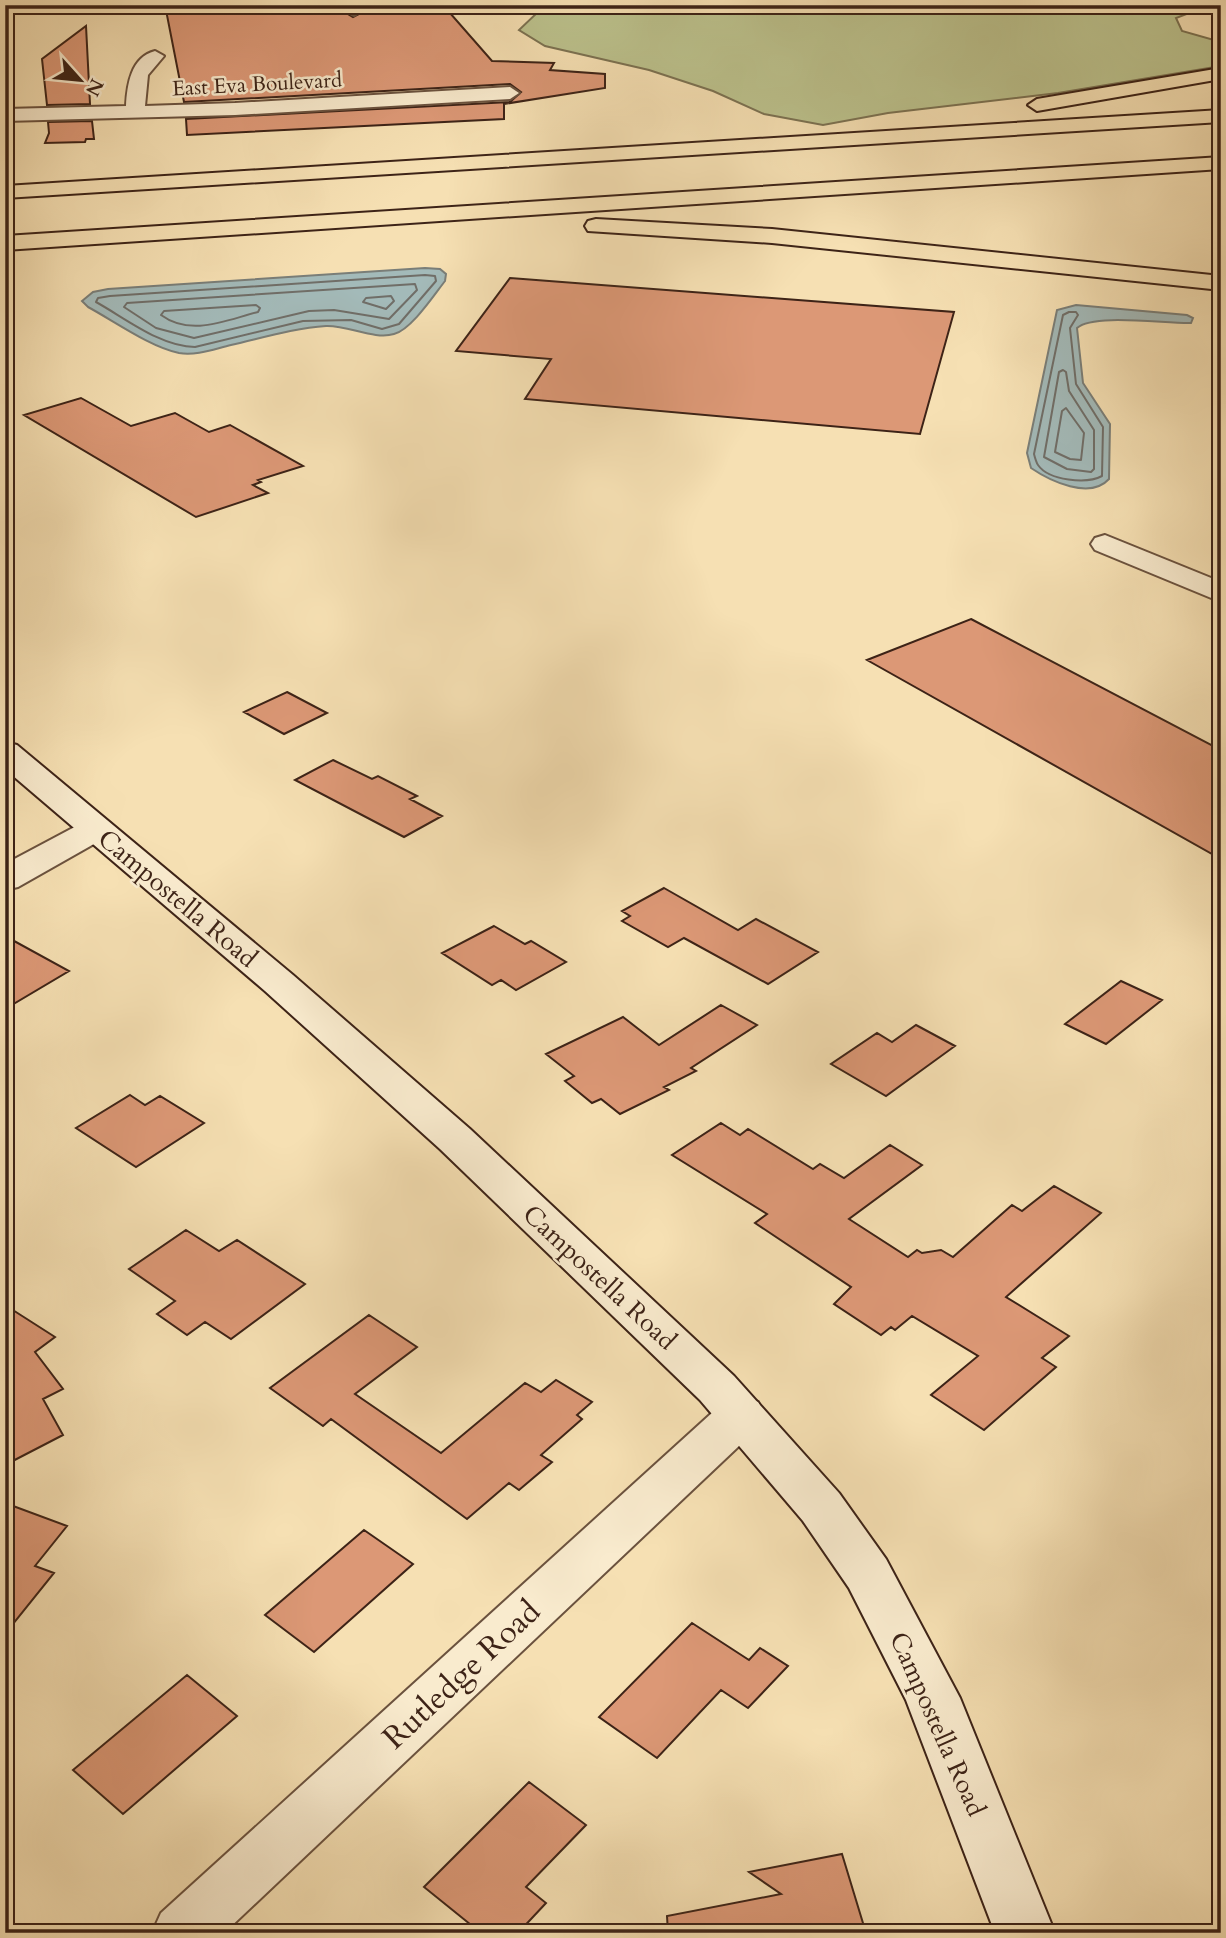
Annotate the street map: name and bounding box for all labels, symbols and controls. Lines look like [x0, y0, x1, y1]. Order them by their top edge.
north arrow [46, 46, 116, 116]
street label: East Eva Boulevard [171, 66, 343, 103]
text: N [79, 74, 110, 101]
street label: Campostella Road [90, 821, 265, 976]
street label: Campostella Road [515, 1197, 684, 1358]
street label: Rutledge Road [373, 1590, 550, 1759]
street label: Campostella Road [881, 1627, 994, 1822]

